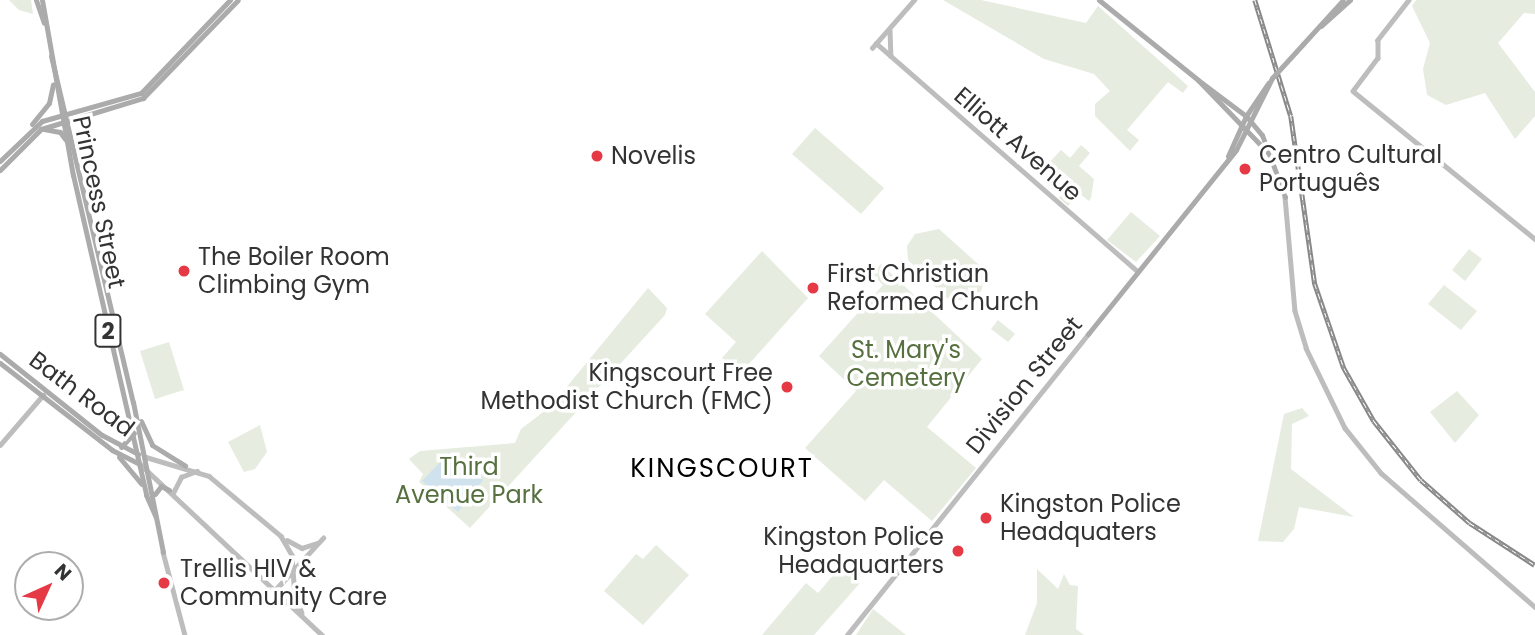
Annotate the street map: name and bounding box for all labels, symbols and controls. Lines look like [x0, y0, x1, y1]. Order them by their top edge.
street label: Elliott Avenue [948, 81, 1088, 207]
street label: Princess Street [67, 113, 131, 291]
place label: Centro Cultural Português [1259, 141, 1442, 197]
place label: Novelis [611, 142, 696, 170]
marker: Novelis [589, 148, 605, 164]
marker: Centro Cultural Português [1237, 161, 1253, 177]
place label: The Boiler Room Climbing Gym [198, 243, 390, 299]
place label: First Christian Reformed Church [827, 260, 1039, 316]
marker: The Boiler Room Climbing Gym [176, 263, 192, 279]
marker: First Christian Reformed Church [805, 280, 821, 296]
street label: Division Street [960, 311, 1088, 459]
road number: 2 [94, 312, 122, 350]
park label: St. Mary's Cemetery [846, 336, 966, 392]
street label: Bath Road [24, 345, 140, 443]
place label: Kingscourt Free Methodist Church (FMC) [481, 359, 773, 415]
marker: Kingscourt Free Methodist Church (FMC) [779, 379, 795, 395]
park label: Third Avenue Park [395, 453, 543, 509]
district label: KINGSCOURT [631, 453, 813, 485]
place label: Kingston Police Headquaters [1000, 490, 1181, 546]
marker: Kingston Police Headquaters [978, 510, 994, 526]
place label: Kingston Police Headquarters [763, 523, 944, 579]
marker: Kingston Police Headquarters [950, 543, 966, 559]
north arrow [14, 551, 84, 621]
place label: Trellis HIV & Community Care [180, 555, 387, 611]
text: N [48, 558, 77, 587]
marker: Trellis HIV & Community Care [154, 573, 174, 593]

